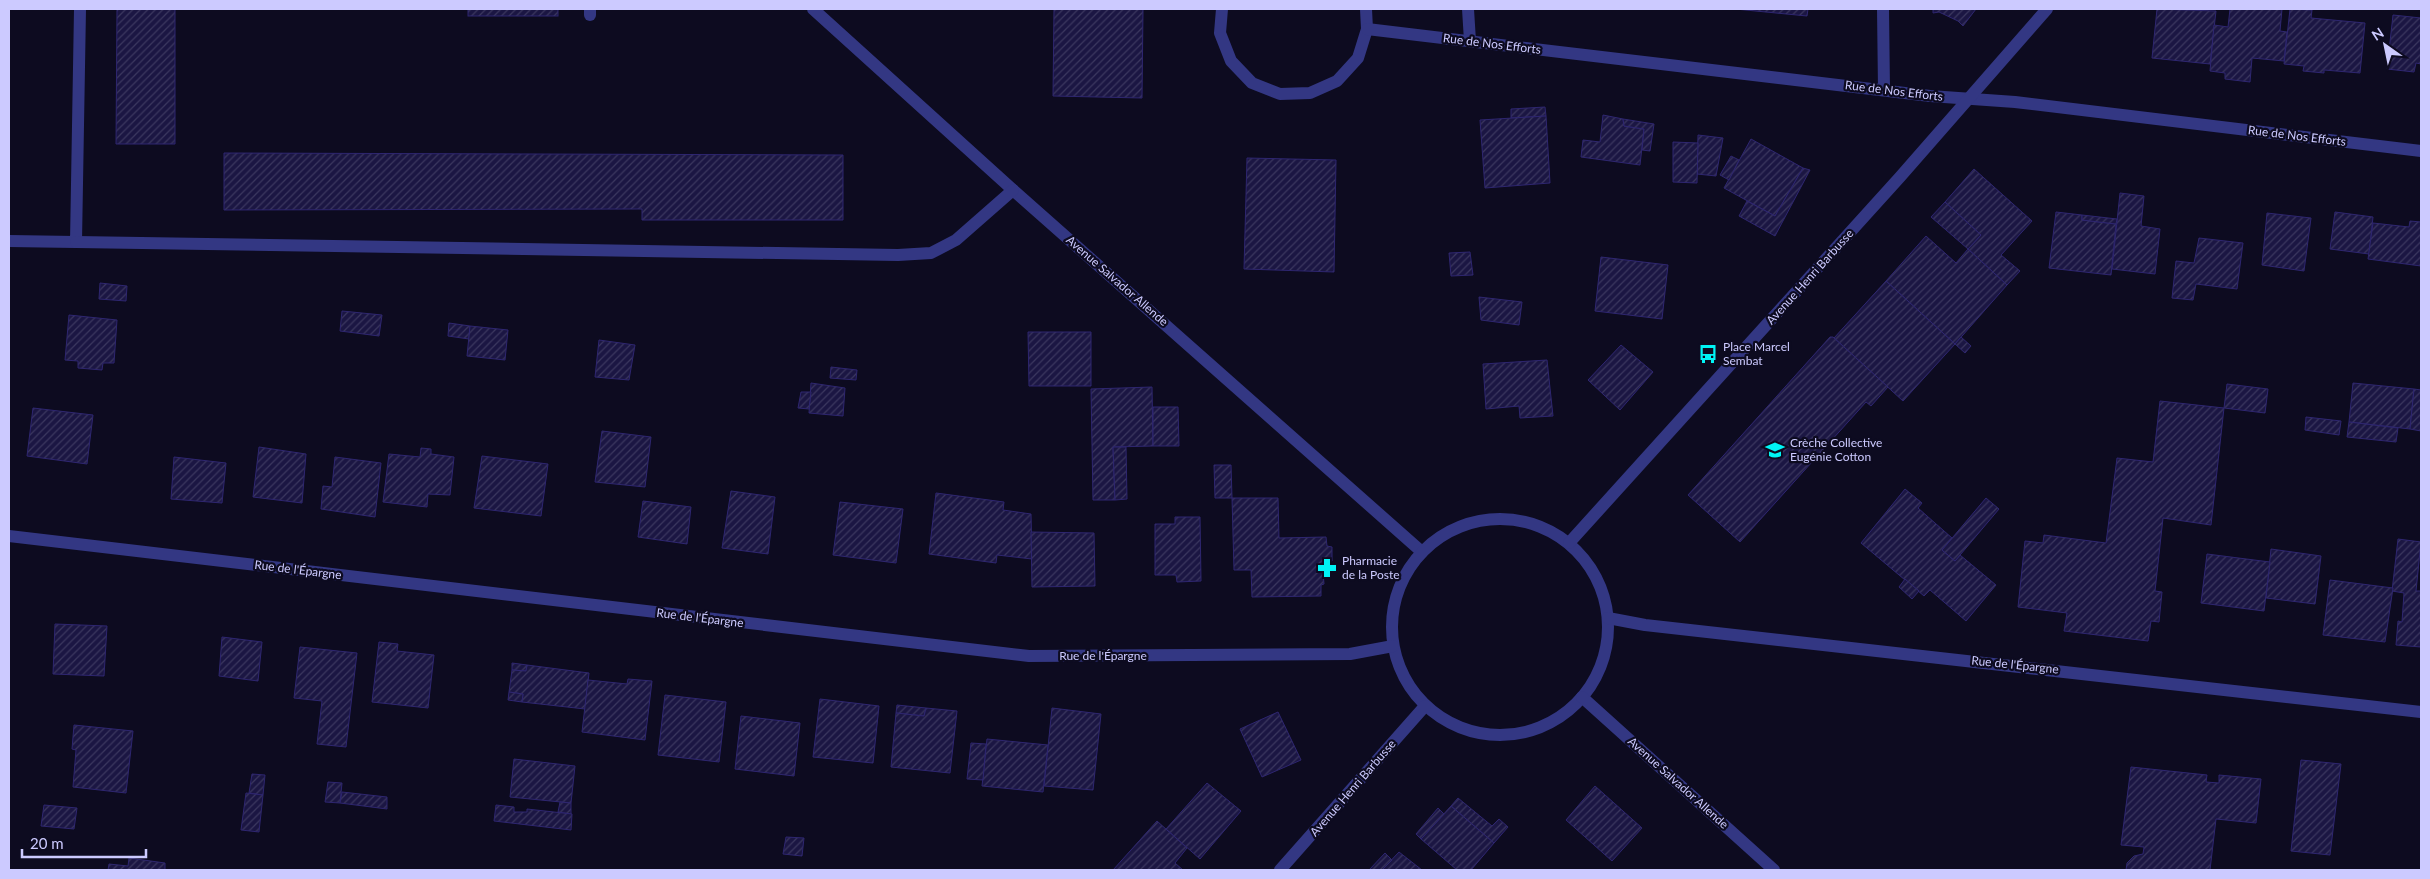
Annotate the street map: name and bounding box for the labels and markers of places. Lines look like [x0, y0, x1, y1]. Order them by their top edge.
place label: Place Marcel Sembat [1723, 339, 1790, 368]
bus stop icon: Place Marcel Sembat [1697, 343, 1719, 365]
place label: Crèche Collective Eugénie Cotton [1790, 435, 1882, 464]
school or university icon: Crèche Collective Eugénie Cotton [1764, 439, 1786, 461]
place label: Pharmacie de la Poste [1342, 553, 1400, 582]
pharmacy icon: Pharmacie de la Poste [1316, 557, 1338, 579]

